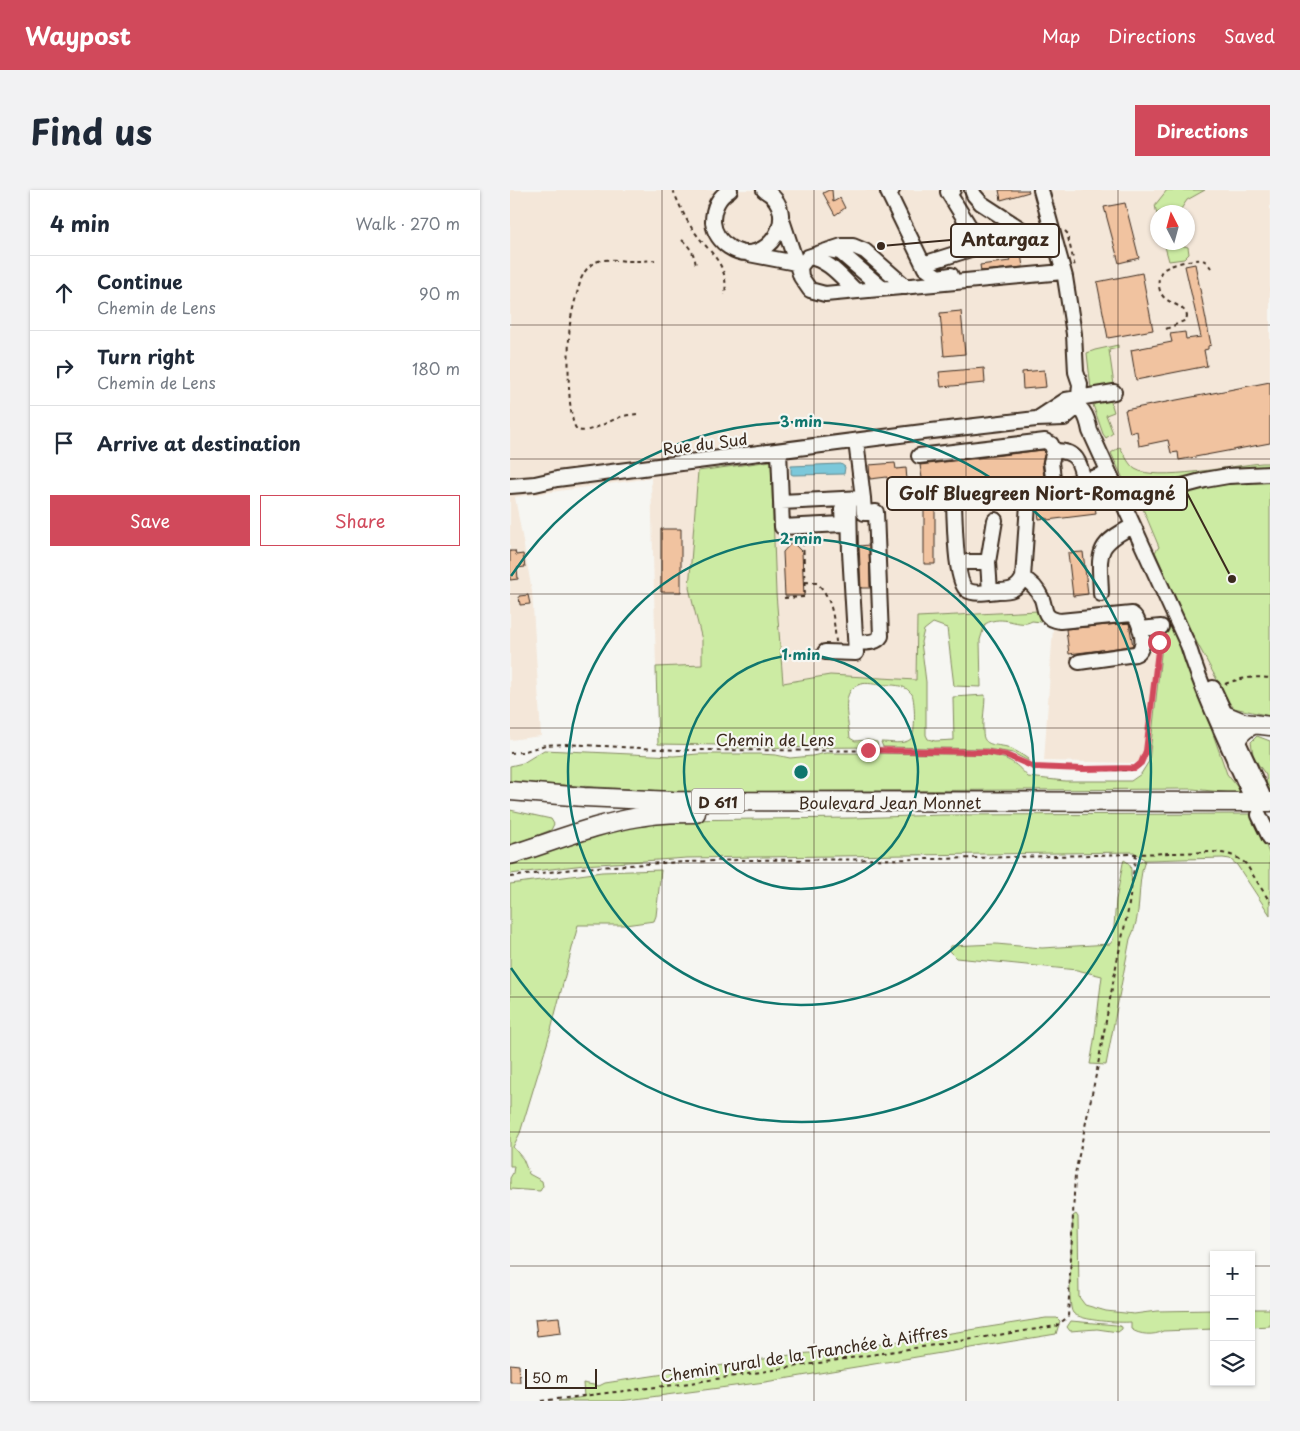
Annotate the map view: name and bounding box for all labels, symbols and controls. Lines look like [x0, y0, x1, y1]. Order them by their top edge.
text: Waypost [25, 17, 131, 53]
text: Map [1042, 22, 1080, 49]
text: Directions [1108, 22, 1196, 49]
text: Saved [1224, 22, 1275, 49]
text: Find us [30, 104, 152, 157]
button: Directions [1135, 105, 1270, 156]
north arrow [1150, 205, 1195, 250]
text: 4 min [50, 207, 110, 239]
text: Walk · 270 m [356, 211, 460, 235]
callout: Antargaz [951, 224, 1059, 257]
text: Antargaz [961, 225, 1049, 252]
text: Continue [97, 267, 183, 295]
icon: ahead [50, 279, 78, 307]
text: 90 m [419, 281, 460, 305]
text: Chemin de Lens [97, 295, 216, 319]
text: Turn right [97, 342, 195, 370]
icon: right [50, 354, 78, 382]
text: 180 m [412, 356, 460, 380]
text: Chemin de Lens [97, 370, 216, 394]
text: 3 min [780, 409, 822, 432]
street label: Rue du Sud [661, 426, 749, 460]
icon: arrive [50, 429, 78, 457]
text: Arrive at destination [97, 429, 301, 457]
callout: Golf Bluegreen Niort-Romagné [887, 477, 1187, 510]
text: Golf Bluegreen Niort-Romagné [899, 479, 1175, 506]
button: Save [50, 495, 250, 546]
button: Share [260, 495, 460, 546]
text: 2 min [780, 526, 822, 549]
route start [1148, 631, 1171, 654]
text: 1 min [782, 642, 820, 665]
street label: Chemin de Lens [716, 727, 834, 751]
route end [857, 739, 880, 762]
centre of rings [792, 763, 810, 781]
road number: D 611 [692, 788, 744, 814]
street label: Boulevard Jean Monnet [799, 790, 982, 814]
map controls [1210, 1251, 1255, 1386]
button: + [1210, 1251, 1255, 1296]
button: − [1210, 1296, 1255, 1341]
street label: Chemin rural de la Tranchée à Aiffres [659, 1318, 949, 1388]
button: layers [1210, 1341, 1255, 1386]
scale bar [525, 1366, 598, 1389]
text: 50 m [532, 1367, 568, 1388]

